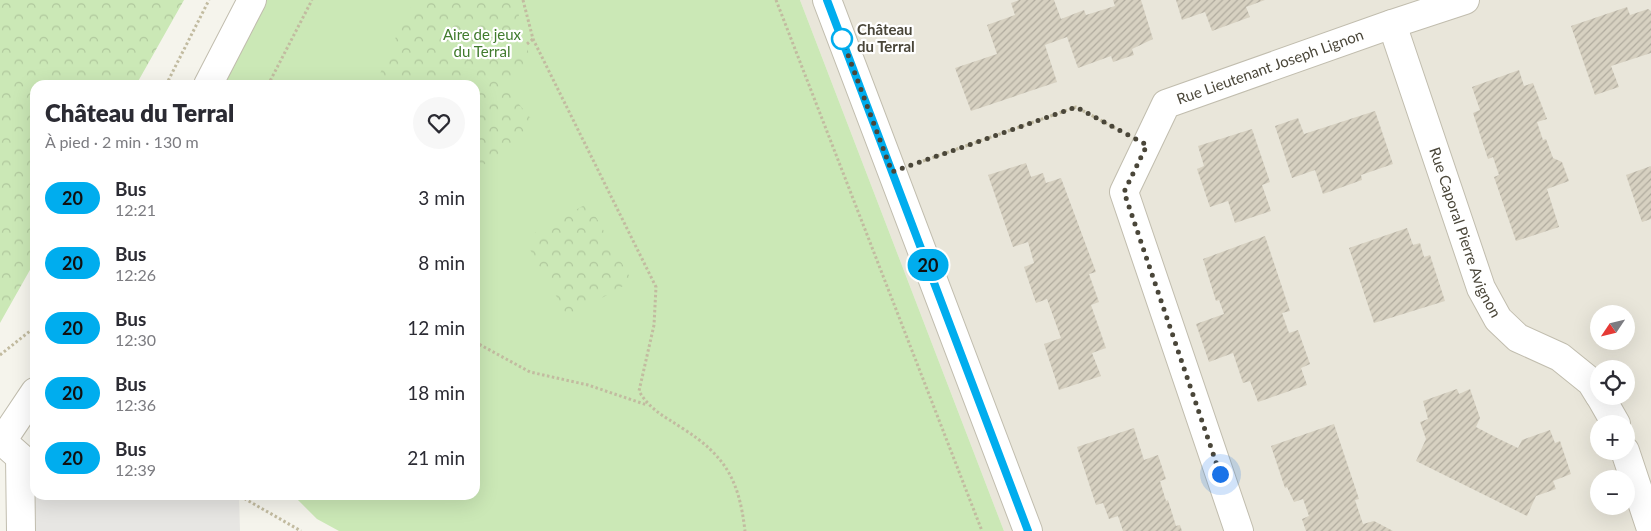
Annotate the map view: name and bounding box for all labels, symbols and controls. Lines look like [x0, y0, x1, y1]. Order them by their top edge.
place label: Château du Terral [857, 20, 915, 55]
park label: Aire de jeux du Terral [443, 25, 522, 60]
street label: Rue Lieutenant Joseph Lignon [1174, 25, 1366, 108]
marker: Château du Terral [831, 28, 853, 50]
button: heart [413, 97, 465, 149]
text: Château du Terral [45, 98, 234, 127]
text: À pied · 2 min · 130 m [45, 132, 199, 151]
street label: Rue Caporal Pierre Avignon [1426, 145, 1505, 320]
text: Bus [115, 177, 146, 200]
text: 3 min [418, 186, 465, 209]
text: 20 [62, 187, 83, 209]
text: 12:21 [115, 200, 156, 219]
text: Bus [115, 242, 146, 265]
line badge: 20 [906, 249, 950, 281]
text: 8 min [418, 251, 465, 274]
text: 20 [62, 252, 83, 274]
text: 20 [918, 254, 938, 276]
text: 12:26 [115, 265, 156, 284]
north arrow [1590, 305, 1635, 350]
map controls [1590, 305, 1635, 515]
text: Bus [115, 307, 146, 330]
text: 12 min [407, 316, 465, 339]
text: 20 [62, 317, 83, 339]
text: 12:30 [115, 330, 156, 349]
button: locate [1590, 360, 1635, 405]
text: Bus [115, 372, 146, 395]
text: 18 min [407, 381, 465, 404]
text: 20 [62, 382, 83, 404]
text: 12:36 [115, 395, 156, 414]
button: + [1590, 415, 1635, 460]
text: Bus [115, 437, 146, 460]
text: 21 min [407, 446, 465, 469]
text: 20 [62, 447, 83, 469]
text: 12:39 [115, 460, 156, 479]
your location [1208, 462, 1233, 487]
button: − [1590, 470, 1635, 515]

